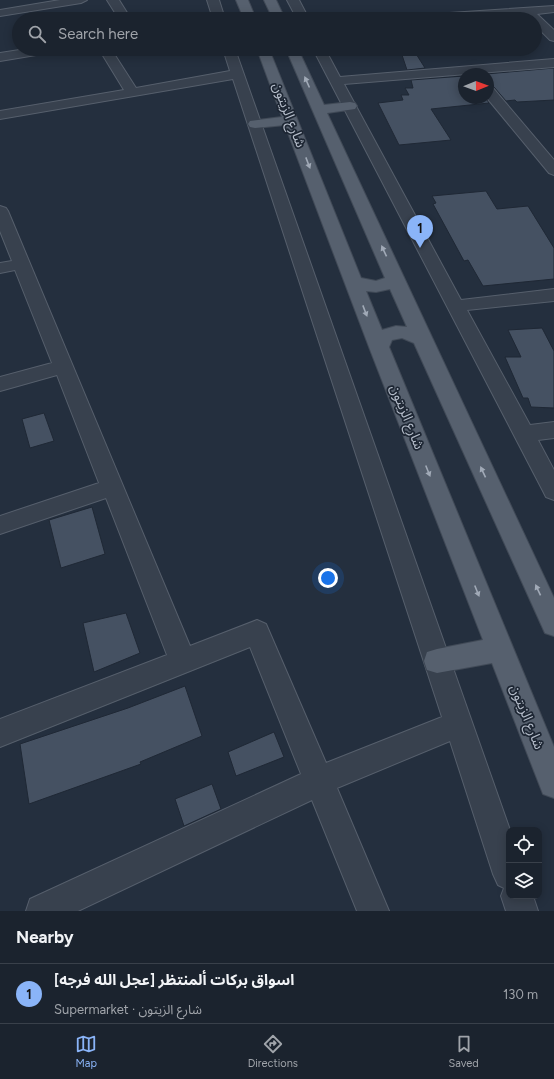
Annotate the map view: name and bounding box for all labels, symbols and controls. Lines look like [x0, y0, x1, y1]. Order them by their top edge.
search box [12, 12, 542, 56]
icon: search [26, 23, 48, 45]
text: Search here [58, 25, 138, 43]
north arrow [458, 68, 494, 104]
one-way arrow [303, 76, 310, 88]
street label: شارع الزيتون [267, 80, 309, 151]
one-way arrow [306, 158, 312, 170]
pin: 1 [407, 215, 433, 248]
one-way arrow [380, 245, 386, 257]
one-way arrow [363, 305, 369, 317]
street label: شارع الزيتون [384, 382, 428, 453]
one-way arrow [426, 465, 432, 477]
one-way arrow [480, 466, 486, 478]
your location [318, 568, 338, 588]
one-way arrow [535, 584, 541, 596]
one-way arrow [474, 586, 480, 598]
street label: شارع الزيتون [504, 682, 548, 753]
map controls [506, 827, 542, 899]
button: locate [506, 827, 542, 863]
button: layers [506, 863, 542, 899]
text: Nearby [16, 927, 74, 947]
text: اسواق بركات ألمنتظر [عجل الله فرجه] [54, 971, 294, 989]
text: 1 [26, 987, 32, 1002]
text: 130 m [503, 987, 538, 1002]
text: Supermarket · شارع الزيتون [54, 1002, 202, 1017]
tab: Map [75, 1033, 97, 1070]
tab: Directions [248, 1033, 298, 1070]
tab: Saved [448, 1033, 479, 1070]

